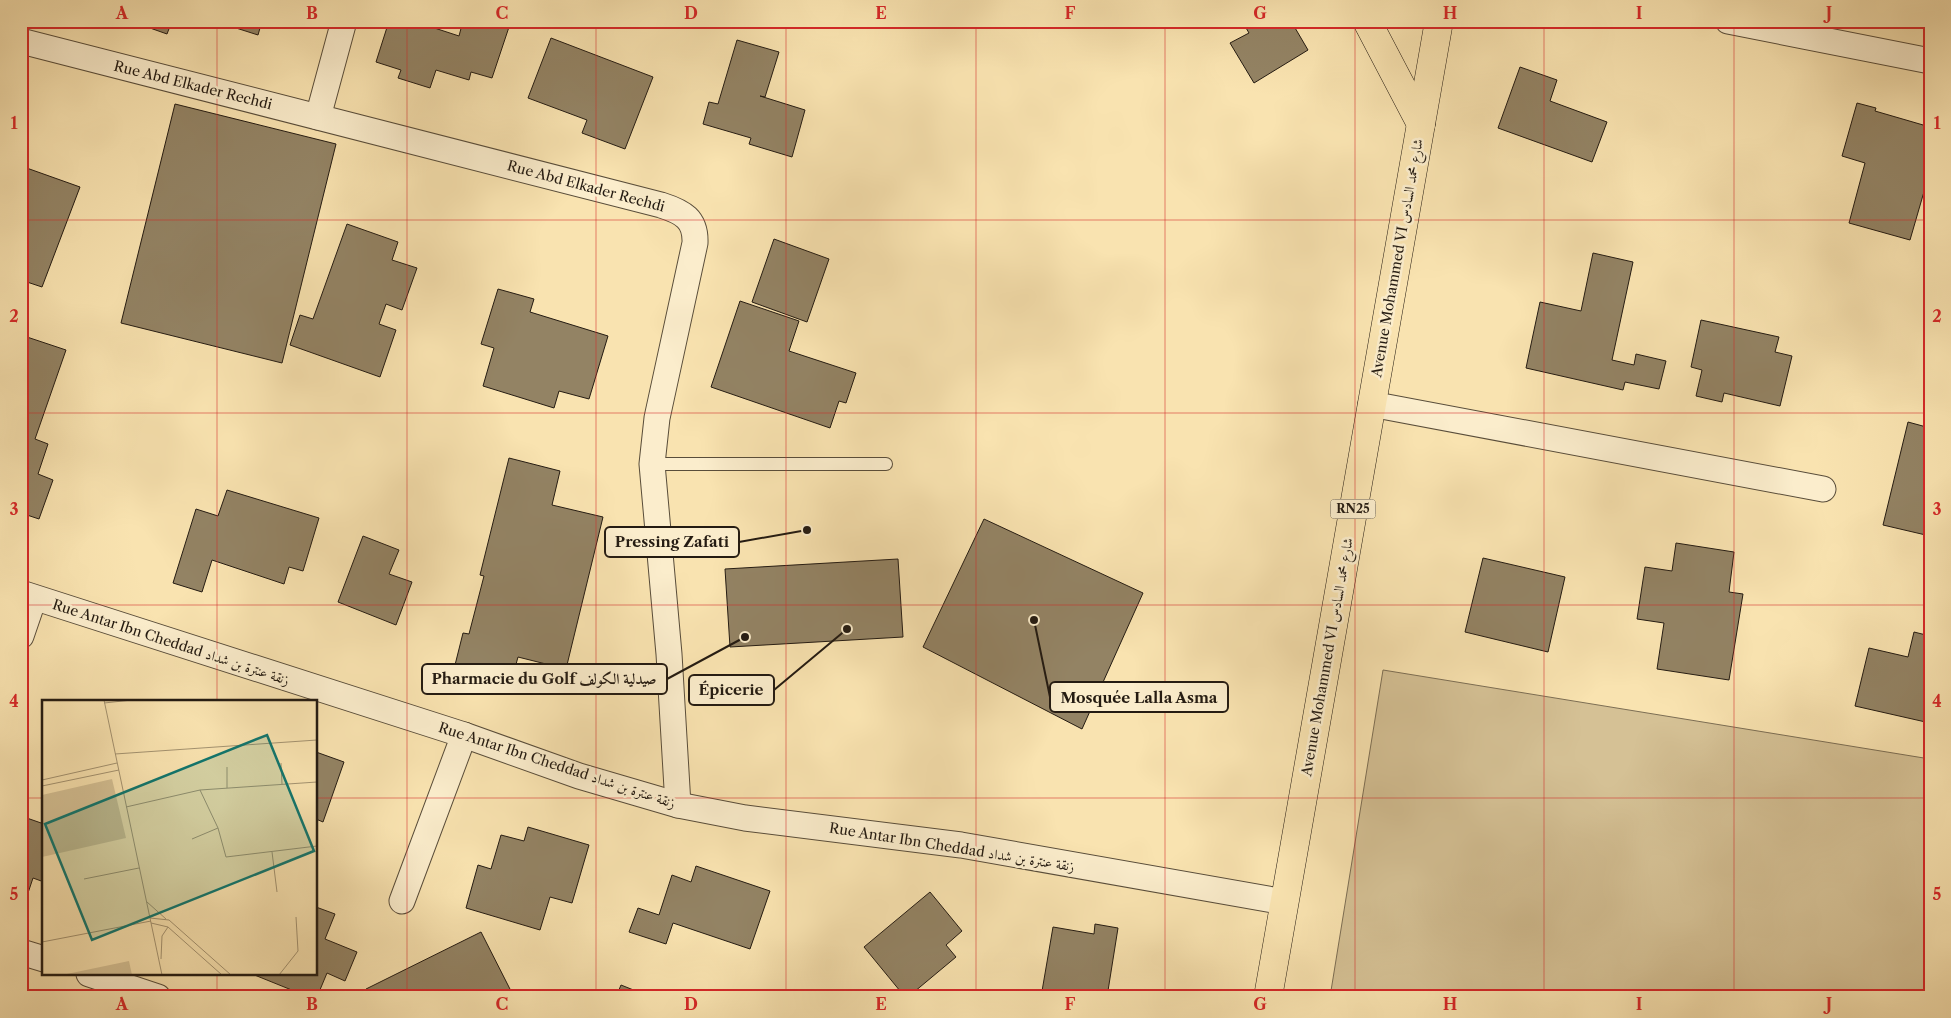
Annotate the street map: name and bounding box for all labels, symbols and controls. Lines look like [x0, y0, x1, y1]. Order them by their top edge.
text: A [115, 3, 129, 23]
text: B [306, 3, 318, 23]
text: C [496, 3, 508, 23]
text: D [684, 3, 698, 23]
text: E [875, 3, 887, 23]
text: F [1065, 3, 1076, 23]
text: G [1253, 3, 1267, 23]
text: H [1443, 3, 1457, 23]
text: I [1636, 3, 1643, 23]
text: J [1823, 3, 1832, 23]
street label: Rue Abd Elkader Rechdi [112, 57, 274, 113]
text: 1 [10, 113, 18, 133]
text: 1 [1933, 113, 1941, 133]
street label: Avenue Mohammed VI شارع محمد السادس [1367, 137, 1430, 380]
street label: Rue Abd Elkader Rechdi [505, 156, 667, 216]
text: 2 [9, 306, 19, 326]
text: 2 [1932, 306, 1942, 326]
text: 3 [9, 499, 19, 519]
road number: RN25 [1330, 499, 1376, 518]
text: 3 [1932, 499, 1942, 519]
callout: Pressing Zafati [605, 527, 739, 557]
text: Pressing Zafati [615, 532, 730, 551]
street label: Avenue Mohammed VI شارع محمد السادس [1297, 536, 1360, 779]
street label: Rue Antar Ibn Cheddad زنقة عنترة بن شداد [50, 595, 292, 689]
callout: Pharmacie du Golf صيدلية الكولف [422, 664, 667, 694]
text: Pharmacie du Golf صيدلية الكولف [431, 669, 657, 688]
callout: Épicerie [689, 675, 774, 705]
text: Épicerie [698, 680, 764, 699]
callout: Mosquée Lalla Asma [1050, 682, 1228, 712]
text: Mosquée Lalla Asma [1060, 688, 1218, 707]
text: 4 [9, 691, 19, 711]
text: 4 [1932, 691, 1942, 711]
inset map [42, 700, 318, 976]
street label: Rue Antar Ibn Cheddad زنقة عنترة بن شداد [436, 718, 678, 812]
street label: Rue Antar Ibn Cheddad زنقة عنترة بن شداد [828, 819, 1076, 875]
text: 5 [10, 884, 19, 904]
text: 5 [1933, 884, 1942, 904]
text: A [115, 994, 129, 1014]
text: B [306, 994, 318, 1014]
text: C [496, 994, 508, 1014]
text: D [684, 994, 698, 1014]
text: E [875, 994, 887, 1014]
text: F [1065, 994, 1076, 1014]
text: G [1253, 994, 1267, 1014]
text: H [1443, 994, 1457, 1014]
text: I [1636, 994, 1643, 1014]
text: J [1823, 994, 1832, 1014]

